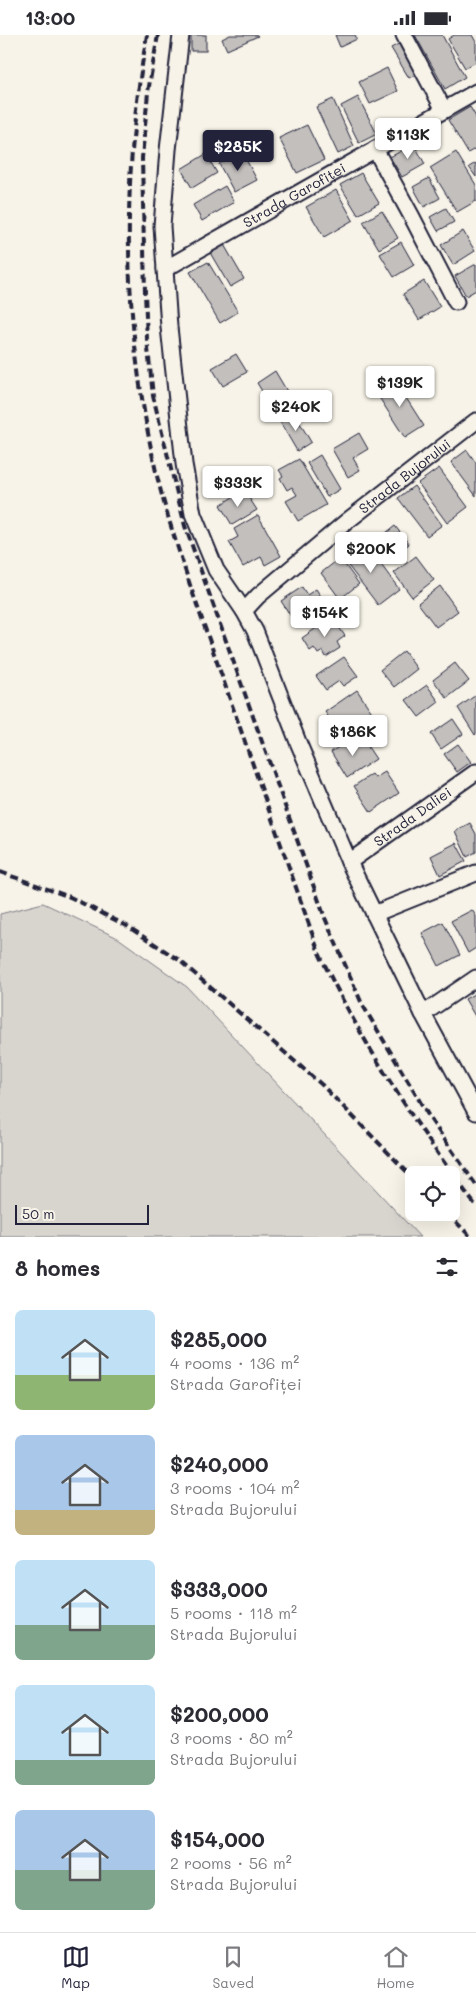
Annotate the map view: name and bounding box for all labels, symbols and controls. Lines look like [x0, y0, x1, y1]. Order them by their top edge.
text: 13:00 [25, 5, 75, 30]
pin: $113K [373, 117, 443, 160]
text: $113K [386, 123, 430, 144]
pin: $285K [203, 129, 273, 172]
text: $285K [214, 135, 262, 156]
street label: Strada Garofiței [239, 158, 349, 232]
pin: $139K [365, 365, 435, 408]
text: $139K [377, 371, 423, 392]
pin: $240K [261, 389, 331, 432]
text: $240K [271, 395, 321, 416]
street label: Strada Bujorului [355, 434, 454, 518]
pin: $333K [203, 465, 273, 508]
text: $333K [213, 471, 263, 492]
pin: $200K [336, 531, 406, 574]
text: $200K [346, 537, 396, 558]
pin: $154K [290, 595, 360, 638]
text: $154K [302, 601, 349, 622]
pin: $186K [318, 715, 388, 757]
text: $186K [329, 720, 377, 741]
street label: Strada Daliei [370, 782, 455, 851]
map controls [405, 1166, 460, 1221]
button: locate [405, 1166, 460, 1221]
scale bar [15, 1202, 149, 1225]
text: 50 m [22, 1204, 54, 1223]
icon: filters [433, 1253, 461, 1281]
text: 8 homes [15, 1254, 100, 1281]
text: $285,000 [170, 1325, 267, 1352]
icon: home [55, 1330, 115, 1390]
text: 4 rooms · 136 m² [170, 1352, 299, 1373]
text: Strada Garofiței [170, 1373, 302, 1394]
text: $240,000 [170, 1450, 269, 1477]
icon: home [55, 1455, 115, 1515]
text: 3 rooms · 104 m² [170, 1477, 300, 1498]
text: Strada Bujorului [170, 1498, 297, 1519]
text: $333,000 [170, 1575, 268, 1602]
icon: home [55, 1580, 115, 1640]
text: 5 rooms · 118 m² [170, 1602, 297, 1623]
text: Strada Bujorului [170, 1623, 297, 1644]
text: $200,000 [170, 1700, 269, 1727]
icon: home [55, 1705, 115, 1765]
text: 3 rooms · 80 m² [170, 1727, 293, 1748]
text: Strada Bujorului [170, 1748, 297, 1769]
text: $154,000 [170, 1825, 265, 1852]
icon: home [55, 1830, 115, 1890]
text: 2 rooms · 56 m² [170, 1852, 292, 1873]
text: Strada Bujorului [170, 1873, 297, 1894]
tab: Map [61, 1943, 90, 1992]
tab: Saved [212, 1943, 254, 1992]
tab: Home [377, 1943, 415, 1992]

